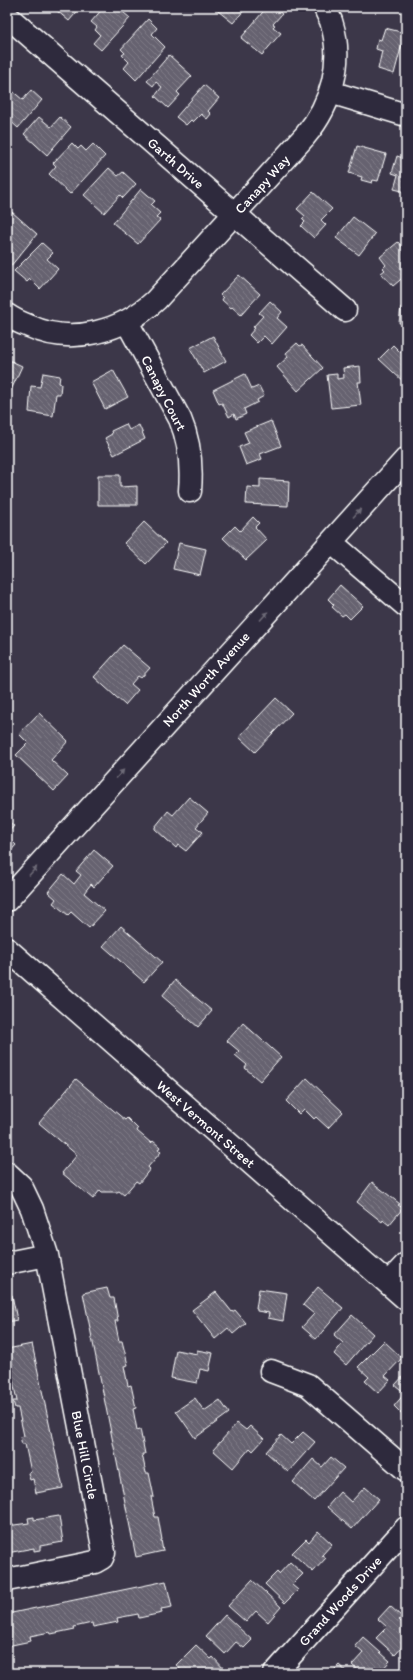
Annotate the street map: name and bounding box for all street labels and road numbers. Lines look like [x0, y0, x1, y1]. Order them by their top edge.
street label: Garth Drive [144, 134, 208, 193]
street label: Canapy Way [231, 151, 294, 217]
street label: Canapy Court [137, 353, 190, 434]
street label: North Worth Avenue [159, 628, 254, 730]
street label: West Vermont Street [153, 1077, 258, 1172]
street label: Blue Hill Circle [68, 1409, 102, 1501]
street label: Grand Woods Drive [295, 1552, 386, 1650]

